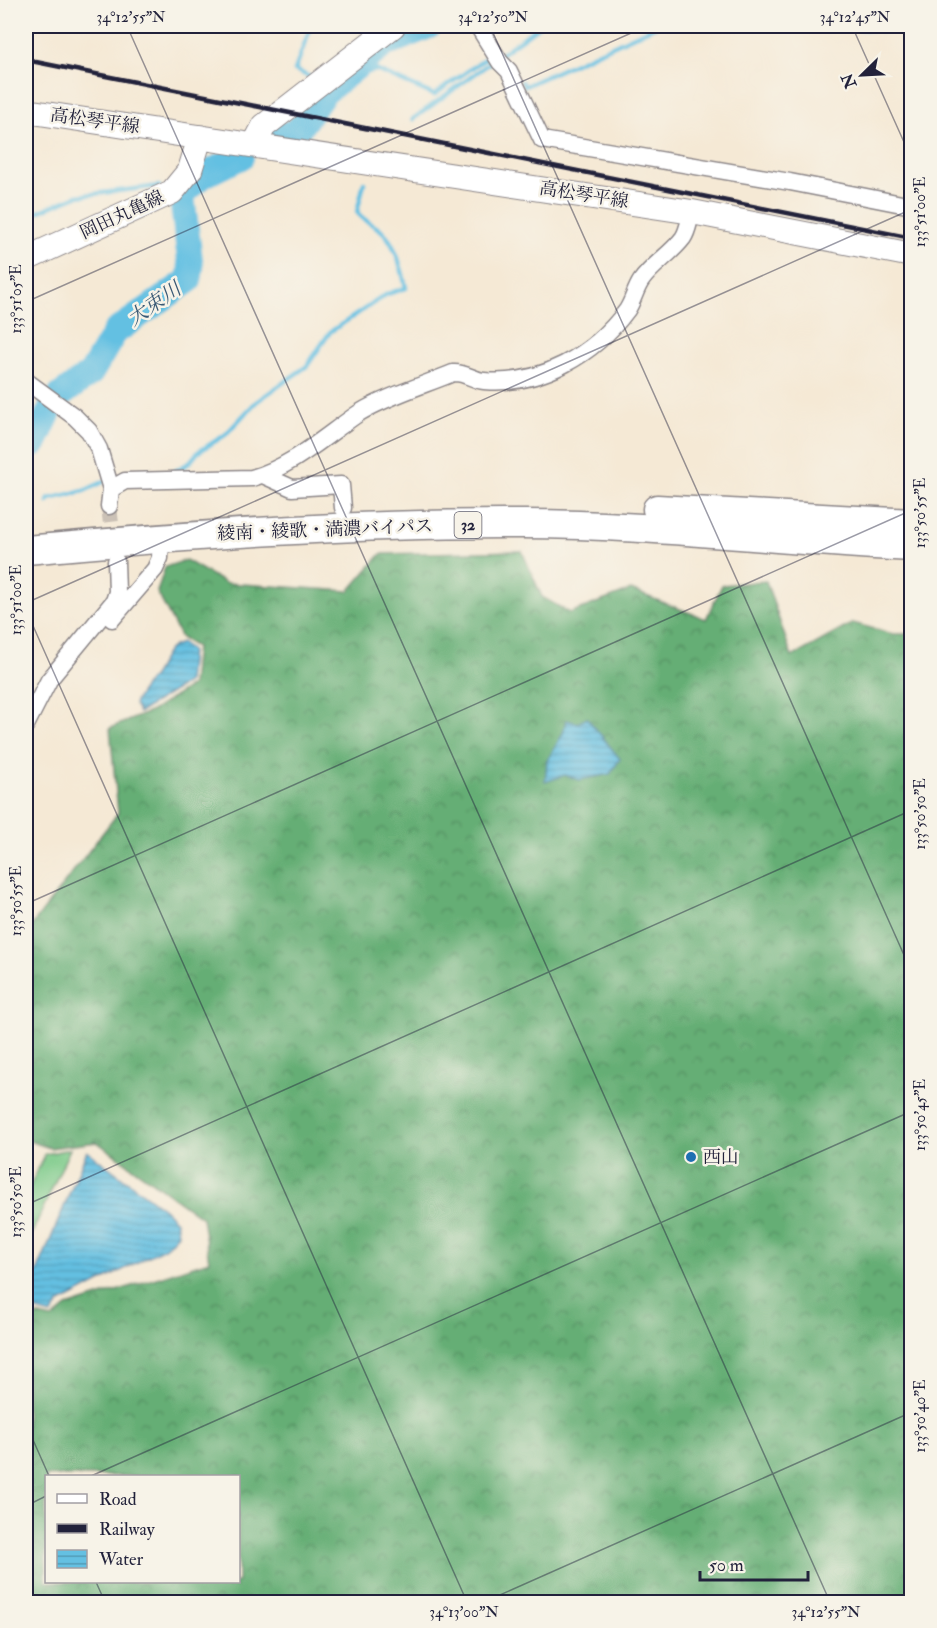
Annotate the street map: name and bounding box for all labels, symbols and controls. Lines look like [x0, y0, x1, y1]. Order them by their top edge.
text: 34°12'55"N [96, 8, 166, 27]
text: 34°12'50"N [458, 8, 529, 27]
text: 34°12'45"N [820, 8, 891, 27]
north arrow [832, 45, 892, 105]
text: N [837, 69, 862, 92]
street label: 高松琴平線 [49, 103, 141, 139]
text: 133°51'00"E [911, 176, 930, 247]
street label: 高松琴平線 [538, 177, 630, 213]
street label: 岡田丸亀線 [76, 186, 168, 244]
text: 133°51'05"E [7, 264, 26, 334]
water label: 大束川 [122, 275, 187, 331]
text: 133°50'55"E [911, 477, 930, 548]
road number: 32 [454, 512, 482, 538]
street label: 綾南・綾歌・満濃バイパス [217, 515, 433, 545]
text: 133°51'00"E [7, 564, 26, 635]
text: 133°50'50"E [911, 778, 930, 850]
text: 133°50'55"E [7, 865, 26, 936]
text: 133°50'45"E [911, 1079, 930, 1151]
place label: 西山 [703, 1146, 739, 1169]
marker: 西山 [684, 1150, 698, 1164]
text: 133°50'50"E [7, 1166, 26, 1238]
text: 133°50'40"E [911, 1379, 930, 1453]
legend [45, 1475, 240, 1583]
text: Road [99, 1488, 137, 1511]
text: Railway [99, 1518, 156, 1541]
scale bar [700, 1544, 808, 1582]
text: Water [98, 1548, 143, 1571]
text: 50 m [709, 1554, 744, 1577]
text: 34°13'00"N [429, 1603, 499, 1622]
text: 34°12'55"N [791, 1603, 861, 1622]

